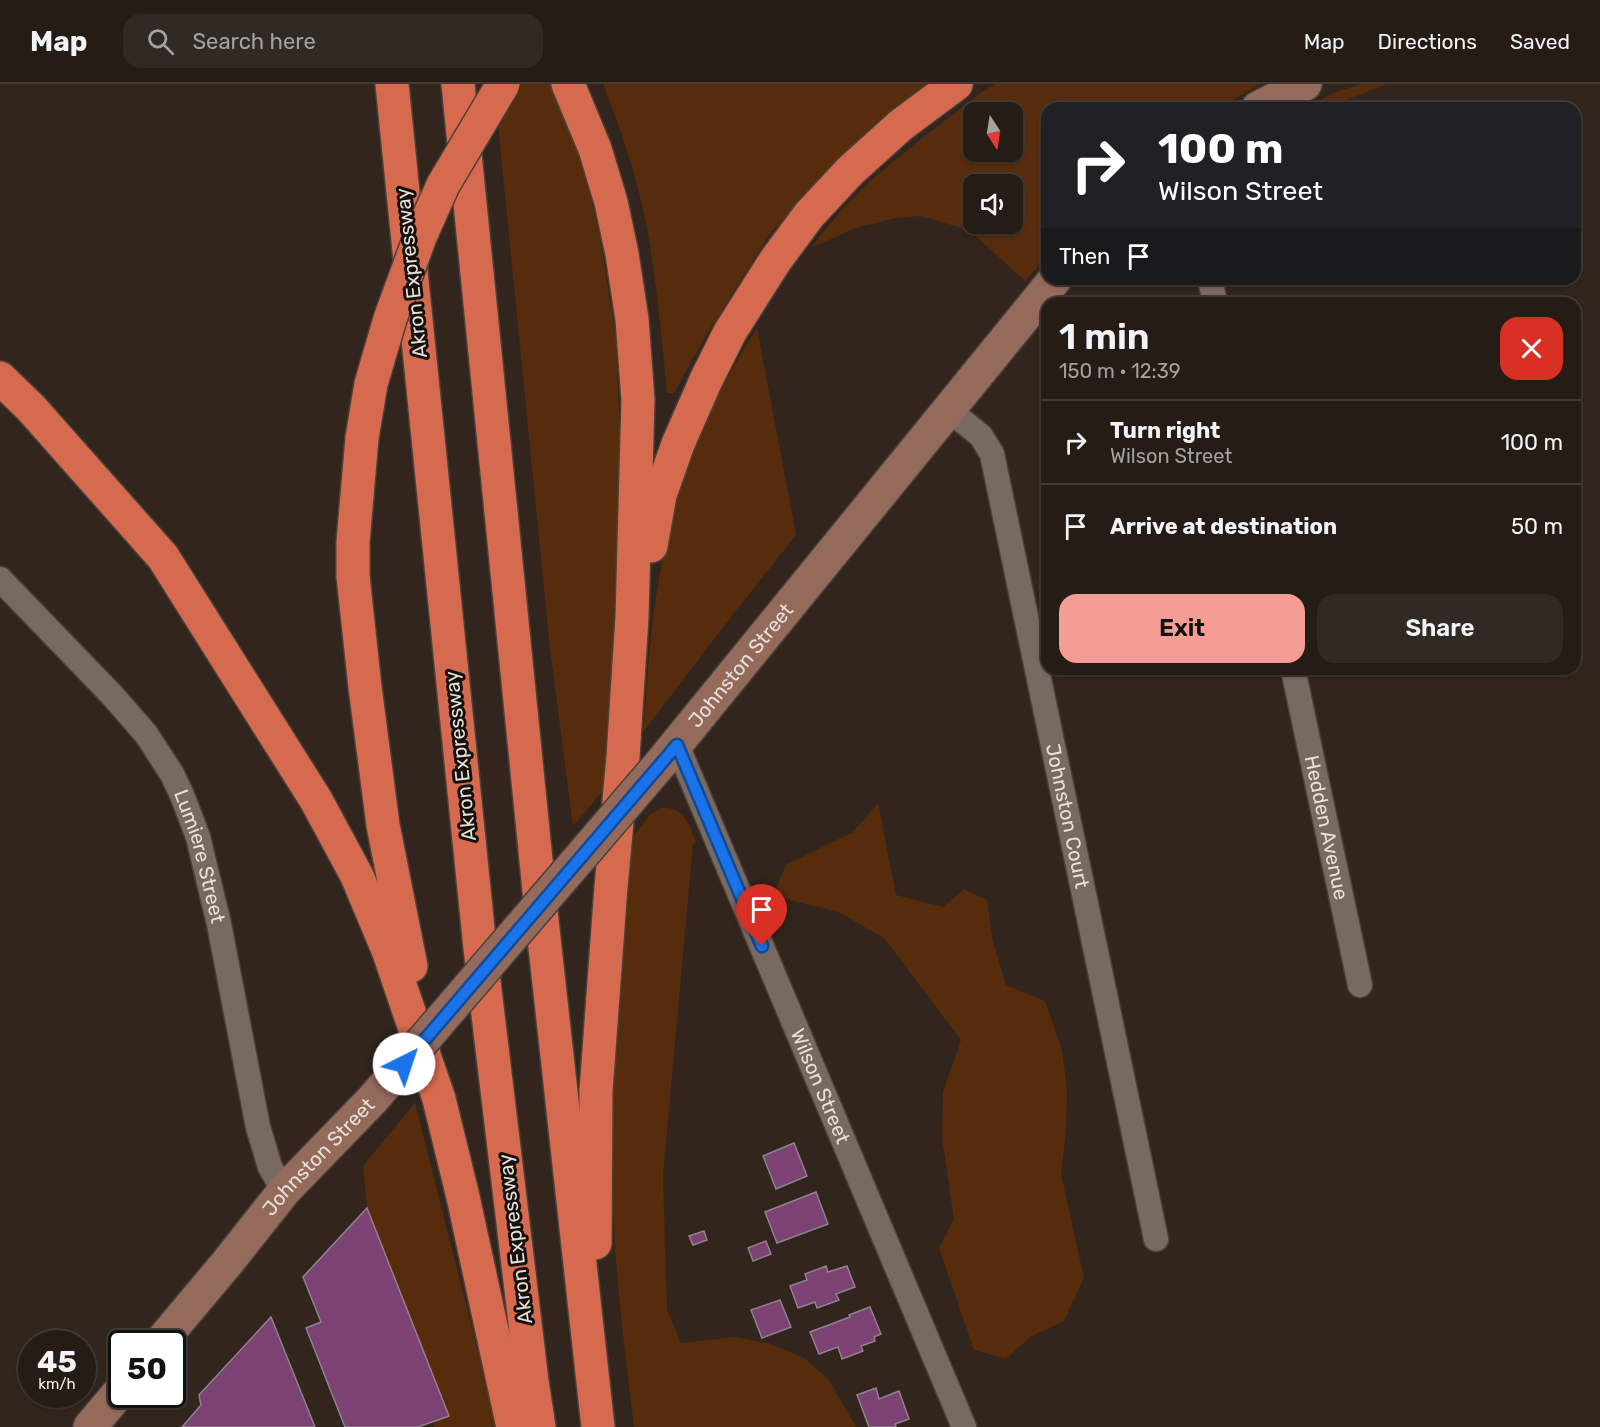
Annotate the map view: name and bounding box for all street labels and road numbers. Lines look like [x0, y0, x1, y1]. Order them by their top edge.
street label: Akron Expressway [390, 187, 432, 359]
street label: Johnston Street [683, 598, 798, 732]
street label: Akron Expressway [439, 670, 481, 842]
street label: Johnston Court [1041, 741, 1094, 891]
street label: Hedden Avenue [1300, 753, 1354, 902]
street label: Lumiere Street [169, 786, 230, 926]
street label: Wilson Street [786, 1025, 855, 1147]
street label: Johnston Street [257, 1093, 380, 1220]
street label: Akron Expressway [493, 1153, 537, 1325]

